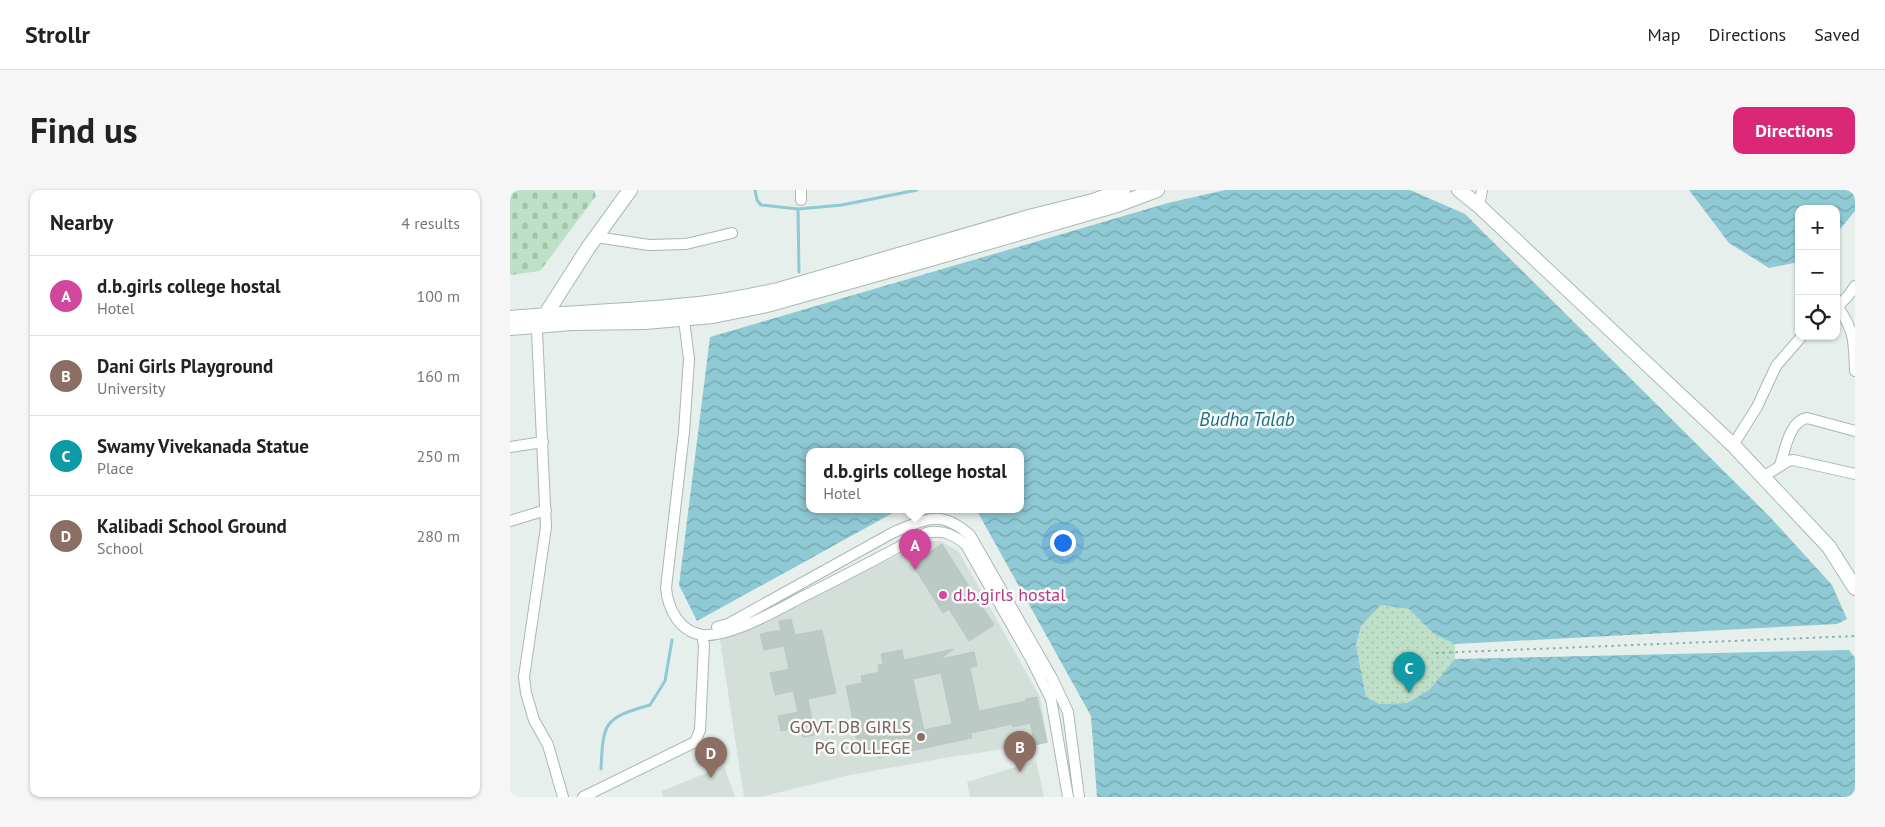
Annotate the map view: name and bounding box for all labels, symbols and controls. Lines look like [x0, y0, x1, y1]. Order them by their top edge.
text: Strollr [25, 19, 90, 50]
text: Map [1648, 23, 1680, 46]
text: Directions [1708, 23, 1786, 46]
text: Saved [1814, 23, 1860, 46]
text: Find us [30, 107, 138, 153]
button: Directions [1733, 107, 1855, 154]
map controls [1795, 205, 1840, 340]
button: + [1795, 205, 1840, 250]
text: Nearby [50, 209, 113, 236]
text: 4 results [401, 213, 460, 233]
button: − [1795, 250, 1840, 295]
text: d.b.girls college hostal [97, 274, 281, 298]
text: A [61, 286, 71, 306]
text: 100 m [417, 286, 460, 306]
button: locate [1795, 295, 1840, 340]
text: Hotel [97, 298, 134, 318]
text: Dani Girls Playground [97, 354, 273, 378]
text: B [61, 366, 71, 386]
text: 160 m [417, 366, 460, 386]
text: University [97, 378, 165, 398]
water label: Budha Talab [1199, 407, 1295, 431]
text: Swamy Vivekanada Statue [97, 434, 309, 458]
text: C [62, 446, 70, 466]
text: 250 m [417, 446, 460, 466]
popup [806, 448, 1024, 513]
text: Place [97, 458, 134, 478]
text: d.b.girls college hostal [823, 459, 1007, 483]
text: Hotel [823, 483, 861, 503]
text: Kalibadi School Ground [97, 514, 287, 538]
text: D [61, 526, 71, 546]
text: 280 m [417, 526, 460, 546]
pin: A [899, 529, 931, 570]
your location [1050, 530, 1076, 556]
text: School [97, 538, 143, 558]
place label: d.b.girls hostal [953, 583, 1066, 606]
marker: d.b.girls hostal [937, 589, 949, 601]
pin: C [1393, 652, 1425, 693]
place label: GOVT. DB GIRLS PG COLLEGE [790, 715, 911, 759]
marker: GOVT. DB GIRLS PG COLLEGE [915, 731, 927, 743]
pin: B [1004, 731, 1036, 772]
pin: D [695, 737, 727, 778]

